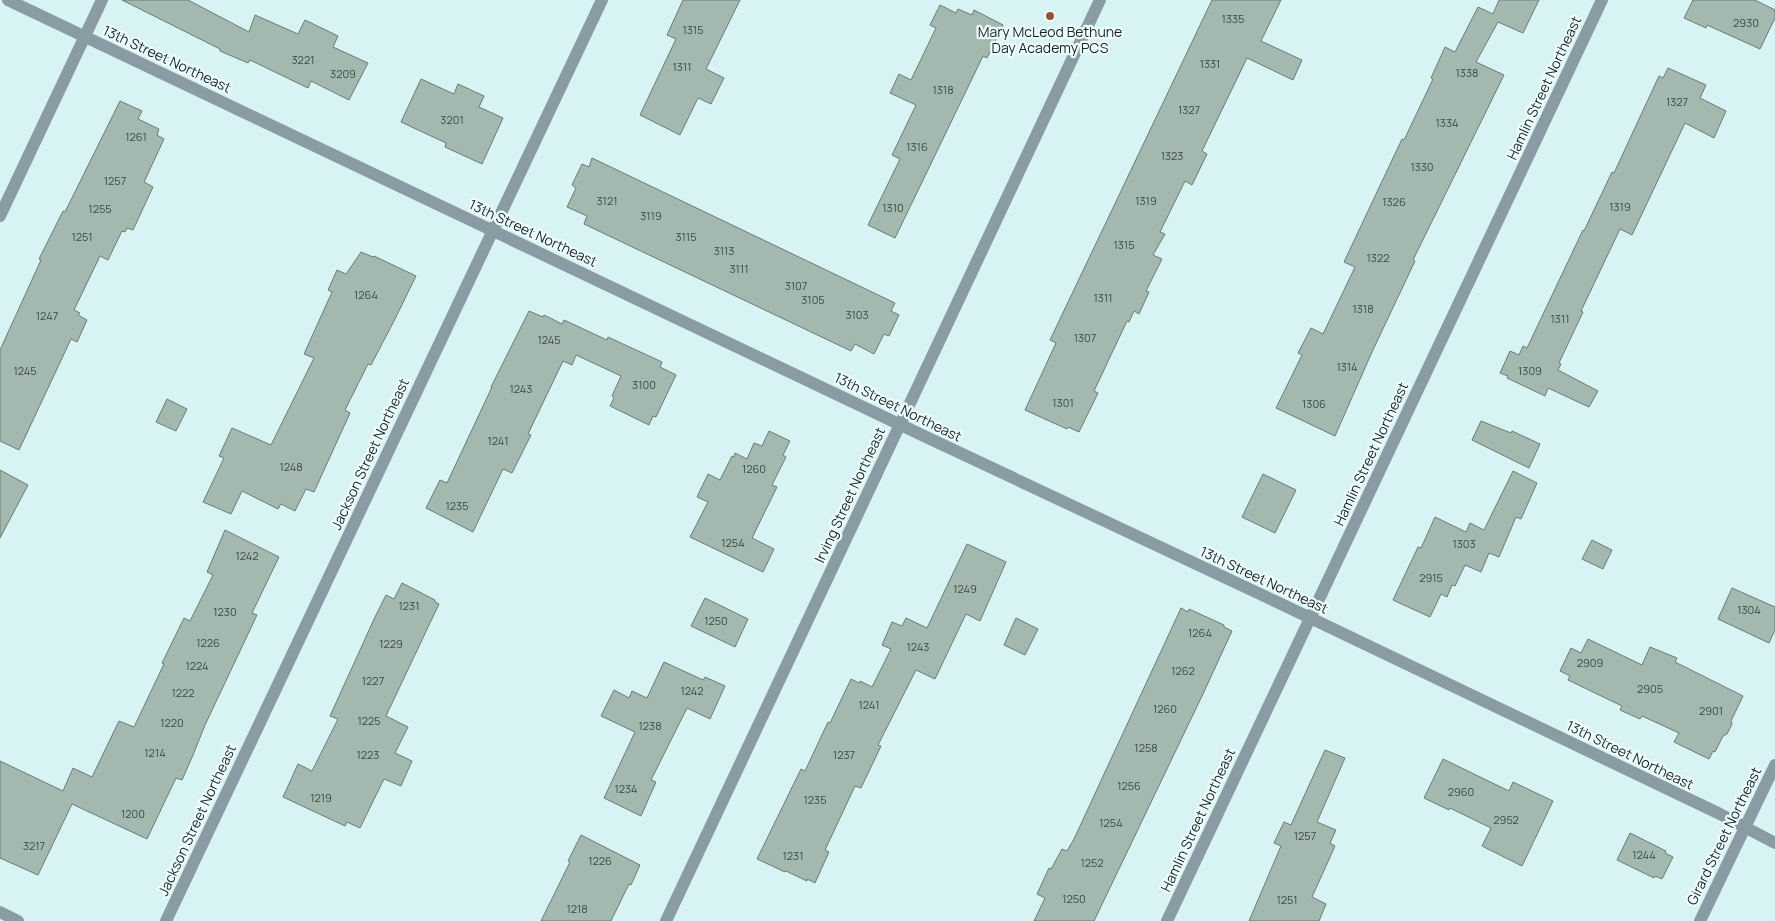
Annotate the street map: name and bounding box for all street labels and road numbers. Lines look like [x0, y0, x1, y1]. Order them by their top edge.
street label: Hamlin Street Northeast [1502, 13, 1585, 163]
street label: 13th Street Northeast [100, 20, 235, 97]
street label: 13th Street Northeast [466, 194, 601, 271]
street label: 13th Street Northeast [831, 367, 965, 446]
street label: Jackson Street Northeast [326, 375, 413, 533]
street label: Hamlin Street Northeast [1329, 379, 1412, 529]
street label: Irving Street Northeast [810, 424, 890, 566]
street label: 13th Street Northeast [1197, 541, 1332, 618]
street label: 13th Street Northeast [1563, 715, 1697, 794]
street label: Jackson Street Northeast [153, 741, 240, 899]
street label: Hamlin Street Northeast [1156, 745, 1239, 895]
street label: Girard Street Northeast [1682, 763, 1765, 908]

